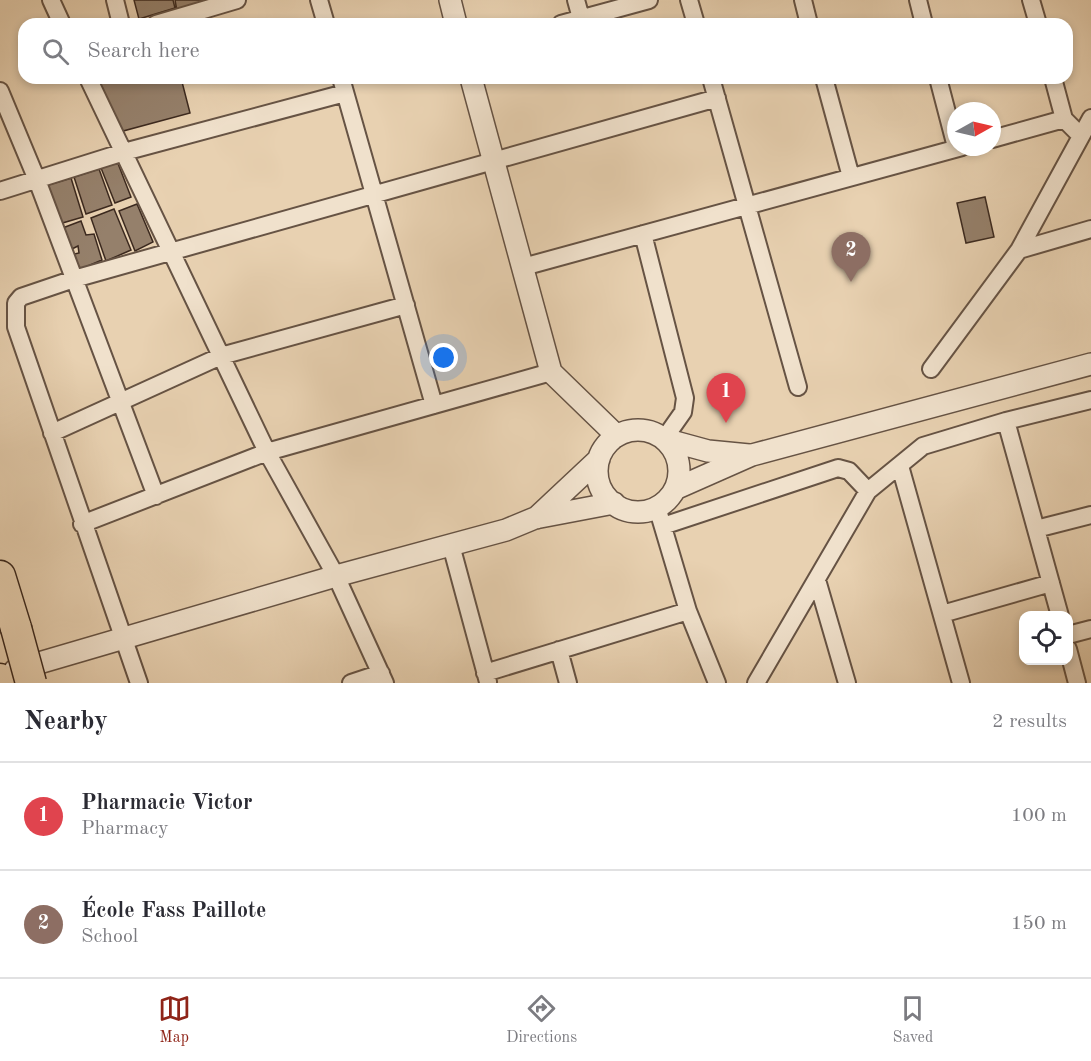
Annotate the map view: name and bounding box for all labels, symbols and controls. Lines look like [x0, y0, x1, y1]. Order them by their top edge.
search box [18, 18, 1073, 84]
icon: search [39, 35, 72, 68]
text: Search here [87, 40, 200, 62]
north arrow [947, 102, 1001, 156]
pin: 2 [832, 232, 870, 282]
your location [429, 343, 458, 372]
pin: 1 [706, 374, 746, 423]
map controls [1019, 611, 1073, 665]
button: locate [1019, 611, 1073, 665]
text: Nearby [24, 709, 108, 735]
text: 2 results [992, 712, 1067, 732]
text: Pharmacie Victor [81, 792, 253, 814]
text: 1 [38, 806, 49, 826]
text: 100 m [1011, 806, 1067, 826]
text: Pharmacy [81, 819, 169, 839]
text: École Fass Paillote [81, 900, 266, 922]
text: 2 [38, 914, 49, 934]
text: 150 m [1011, 914, 1067, 934]
text: School [81, 927, 138, 947]
tab: Map [158, 992, 191, 1048]
tab: Directions [506, 992, 577, 1048]
tab: Saved [893, 992, 933, 1048]

